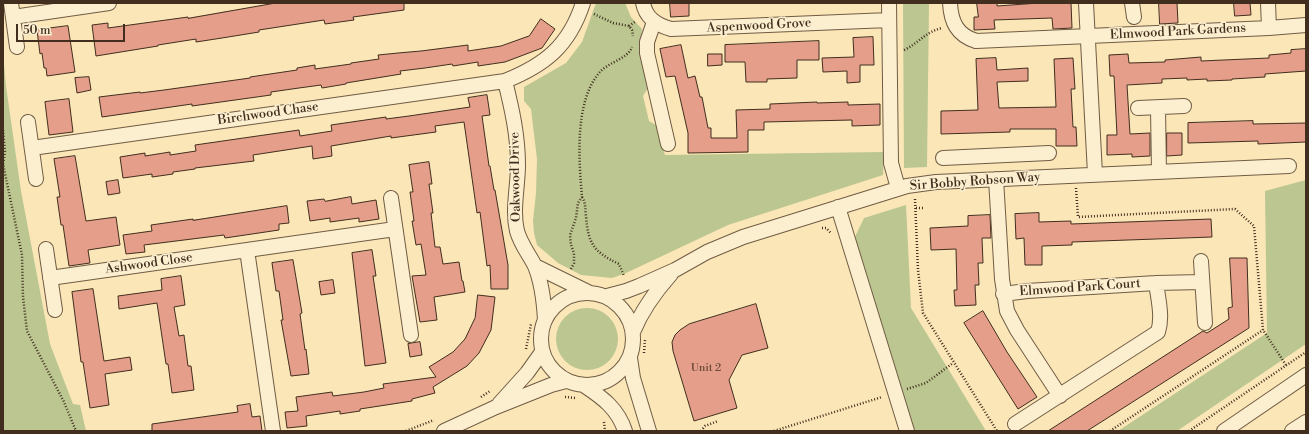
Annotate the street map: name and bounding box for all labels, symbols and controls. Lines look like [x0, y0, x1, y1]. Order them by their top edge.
street label: Aspenwood Grove [706, 15, 812, 37]
scale bar [18, 16, 127, 42]
street label: Elmwood Park Gardens [1109, 21, 1247, 43]
text: 50 m [23, 23, 51, 38]
street label: Birchwood Chase [216, 99, 320, 129]
street label: Oakwood Drive [507, 132, 525, 222]
street label: Sir Bobby Robson Way [909, 170, 1041, 194]
street label: Ashwood Close [104, 250, 194, 278]
street label: Elmwood Park Court [1019, 276, 1141, 300]
house number: Unit 2 [691, 361, 721, 375]

